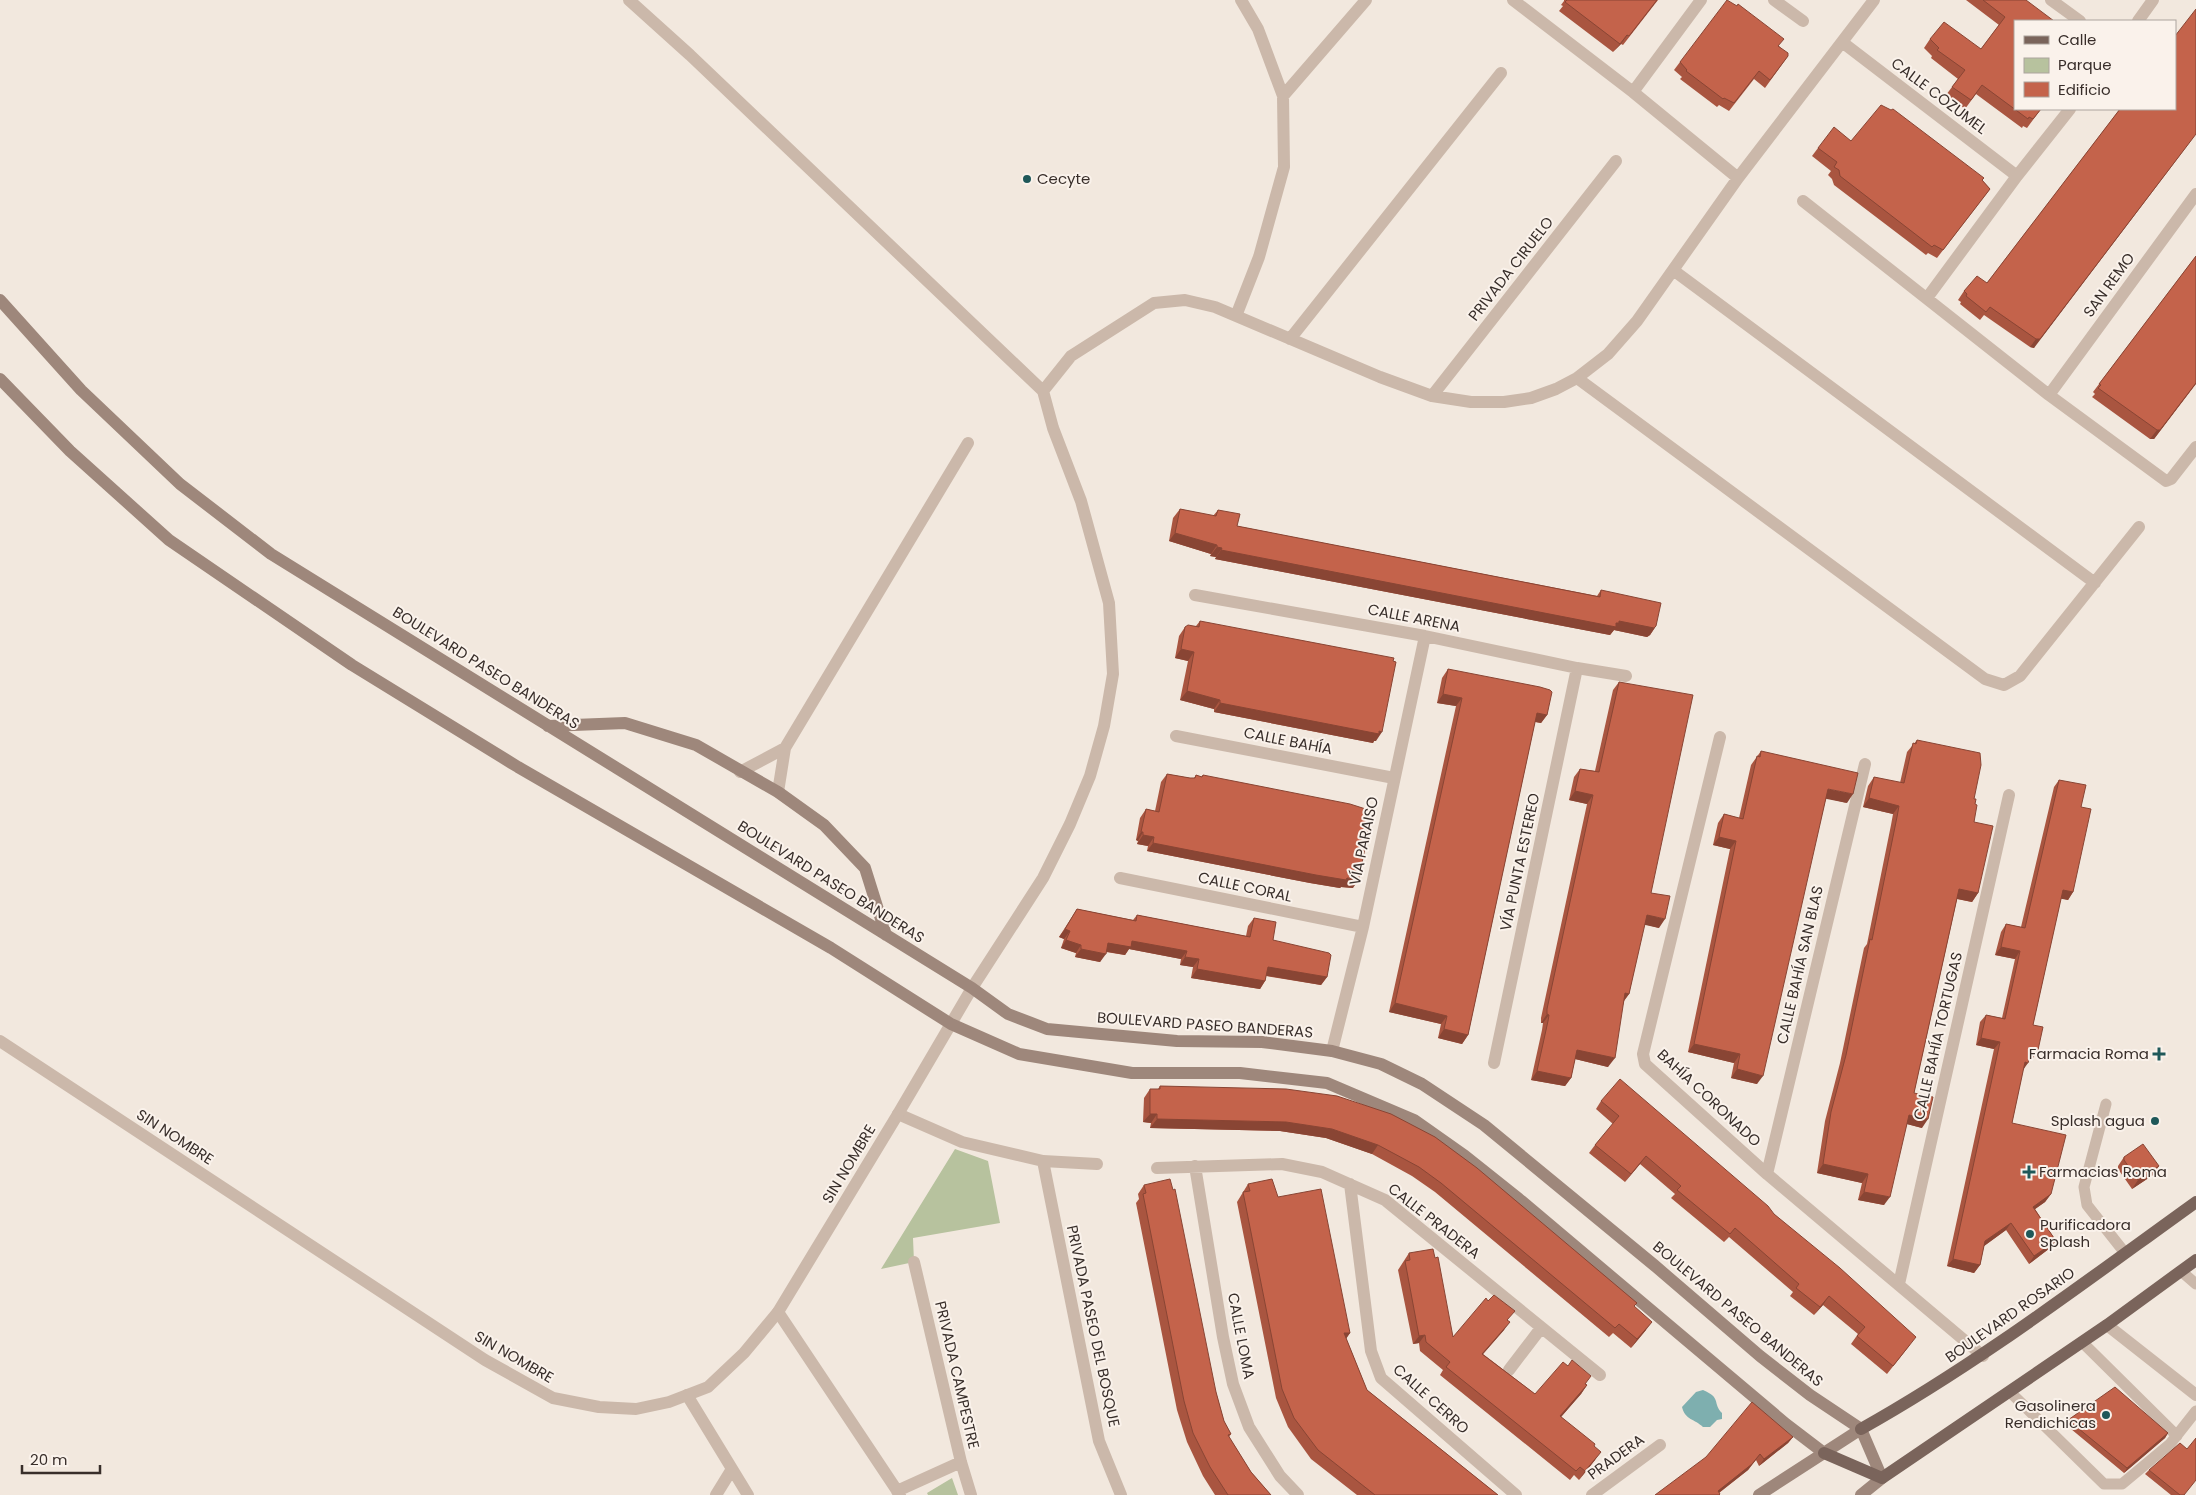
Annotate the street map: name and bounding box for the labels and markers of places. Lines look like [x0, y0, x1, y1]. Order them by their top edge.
place label: Cecyte [1037, 168, 1090, 189]
marker: Cecyte [1021, 173, 1033, 185]
place label: Farmacia Roma [2029, 1043, 2149, 1064]
marker: Farmacia Roma [2153, 1048, 2165, 1060]
place label: Splash agua [2051, 1110, 2145, 1131]
marker: Splash agua [2149, 1115, 2161, 1127]
place label: Farmacias Roma [2039, 1161, 2167, 1182]
marker: Farmacias Roma [2023, 1166, 2035, 1178]
place label: Purificadora Splash [2040, 1214, 2131, 1252]
marker: Purificadora Splash [2024, 1228, 2036, 1240]
place label: Gasolinera Rendichicas [2005, 1395, 2096, 1433]
marker: Gasolinera Rendichicas [2100, 1409, 2112, 1421]

